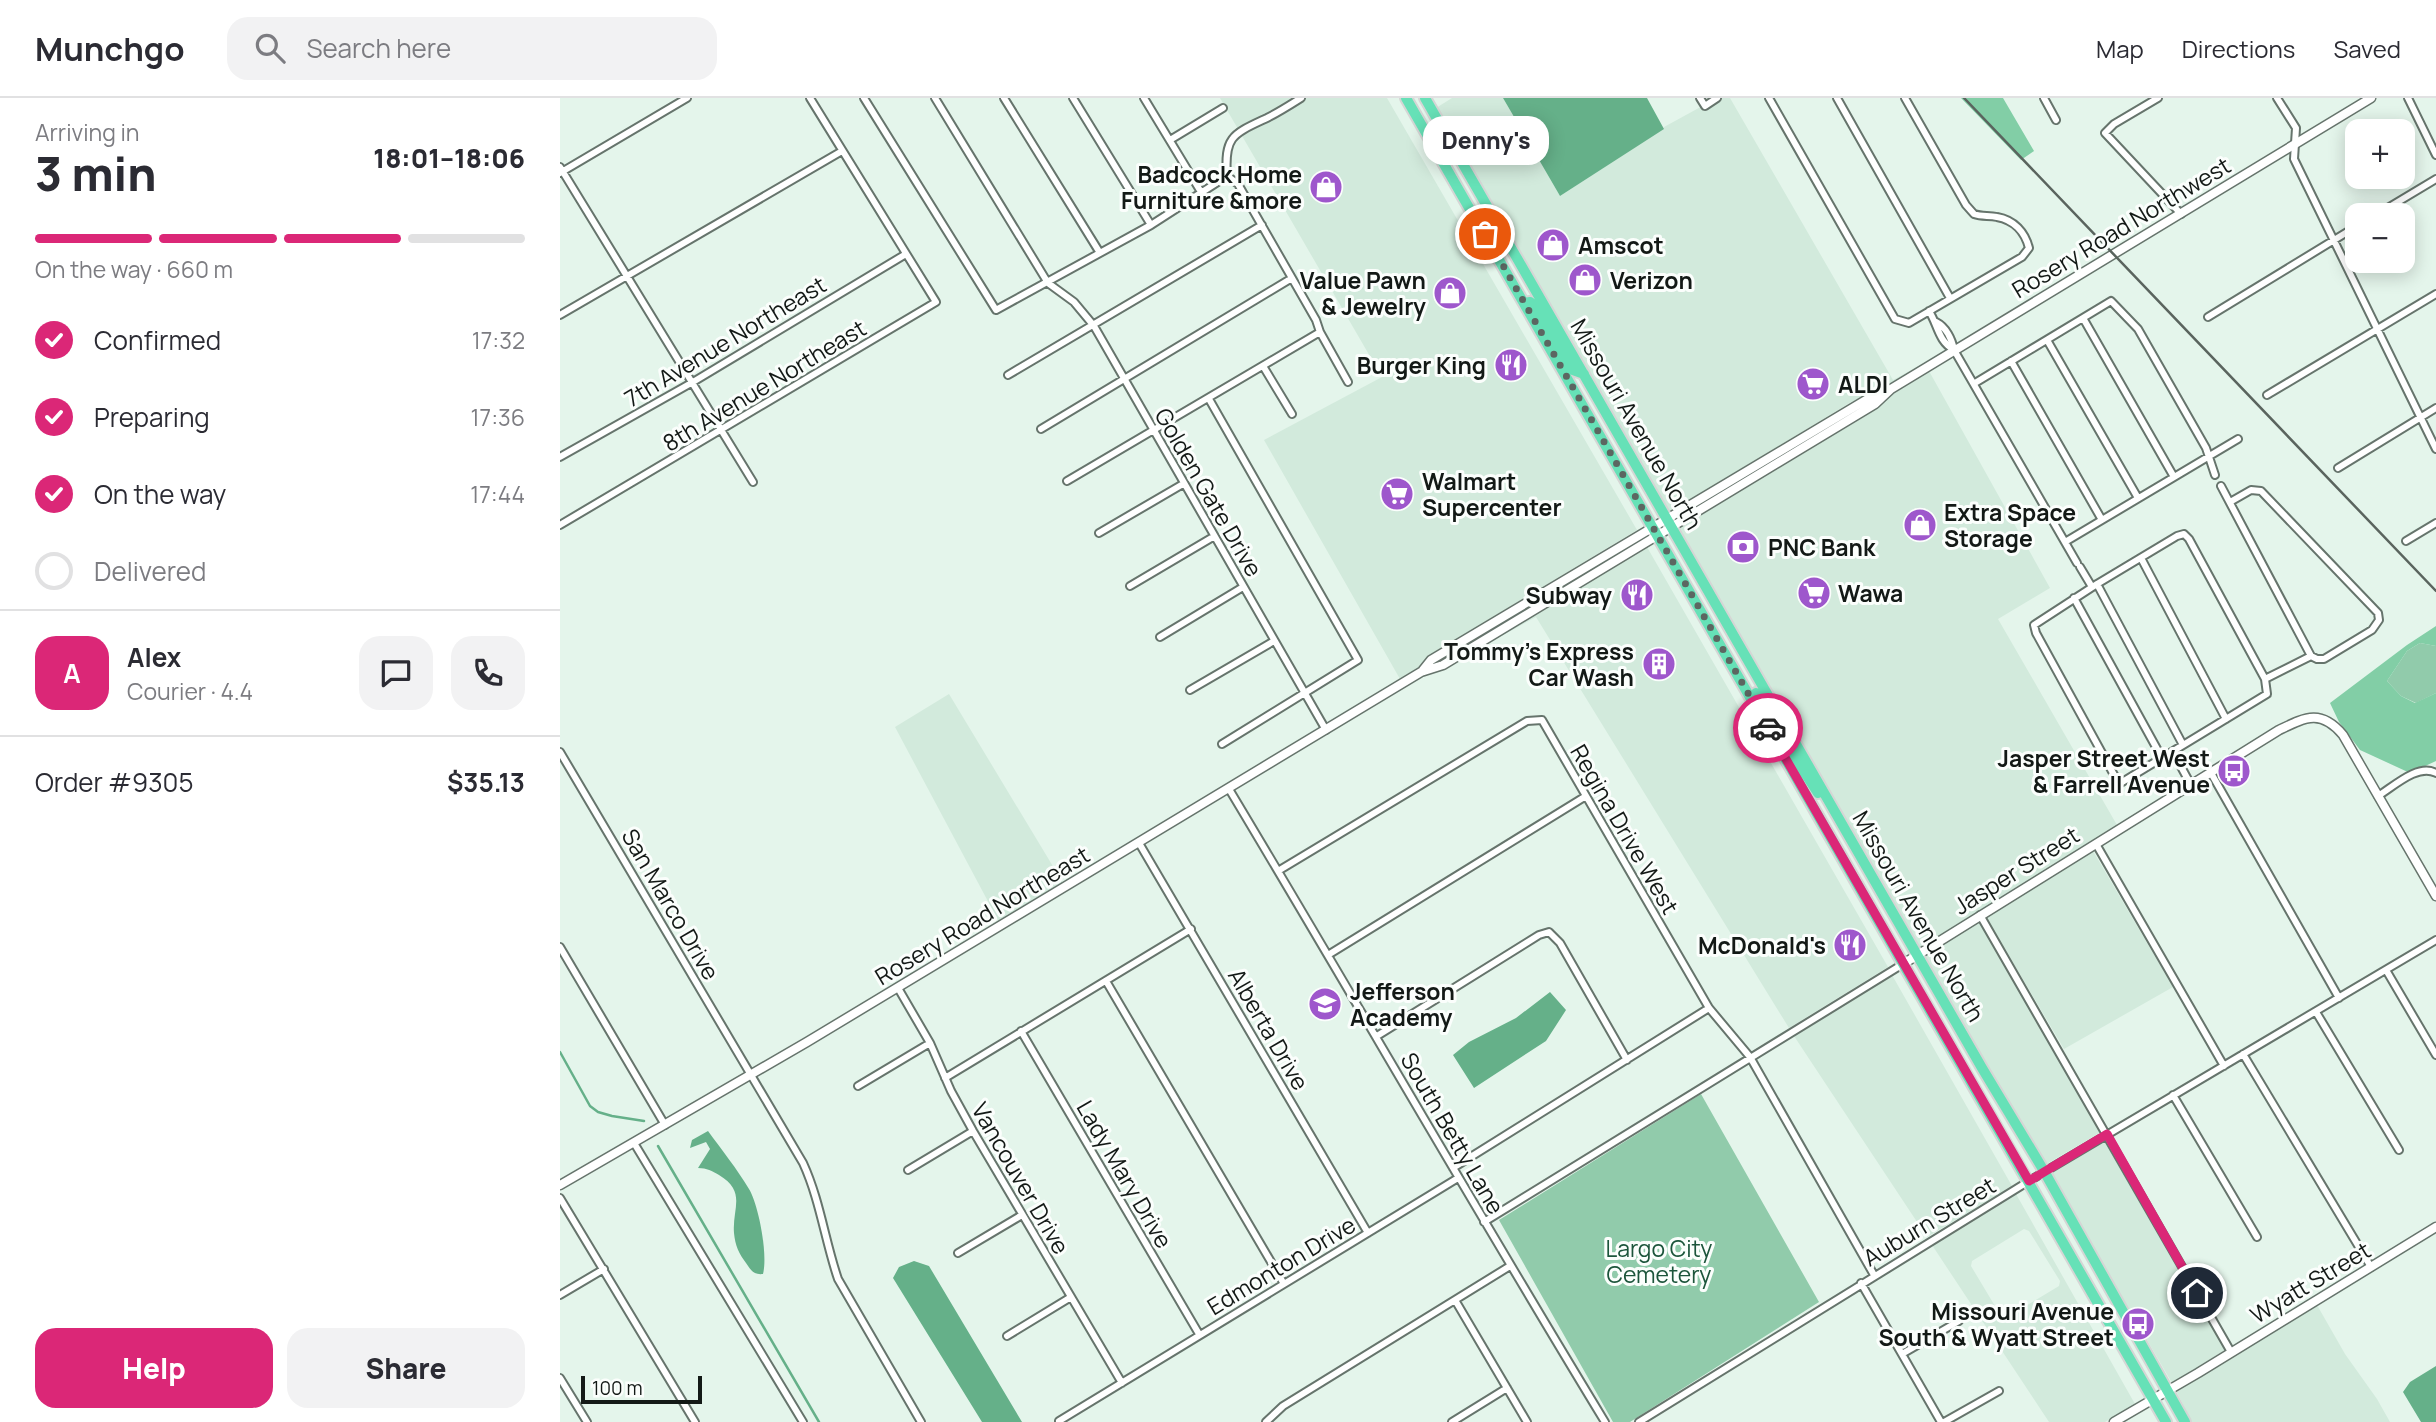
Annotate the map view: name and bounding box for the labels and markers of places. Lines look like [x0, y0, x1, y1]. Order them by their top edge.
callout: Denny's [1422, 115, 1548, 164]
place label: Badcock Home Furniture &more [1121, 158, 1302, 216]
shop icon: Badcock Home Furniture &more [1307, 168, 1345, 206]
pin [1455, 204, 1515, 264]
shop icon: Amscot [1534, 226, 1572, 264]
place label: Amscot [1578, 229, 1664, 261]
shop icon: Verizon [1566, 261, 1604, 299]
place label: Value Pawn & Jewelry [1300, 264, 1426, 322]
place label: Verizon [1610, 264, 1693, 296]
shop icon: Value Pawn & Jewelry [1431, 274, 1469, 312]
restaurant icon: Burger King [1492, 346, 1530, 384]
place label: Burger King [1357, 349, 1486, 381]
supermarket icon: ALDI [1794, 365, 1832, 403]
place label: ALDI [1838, 368, 1888, 400]
place label: Walmart Supercenter [1422, 465, 1562, 523]
supermarket icon: Walmart Supercenter [1378, 475, 1416, 513]
place label: Extra Space Storage [1944, 496, 2076, 554]
shop icon: Extra Space Storage [1901, 506, 1939, 544]
bank icon: PNC Bank [1724, 528, 1762, 566]
place label: PNC Bank [1768, 531, 1876, 563]
supermarket icon: Wawa [1795, 574, 1833, 612]
restaurant icon: Subway [1618, 576, 1656, 614]
place label: Wawa [1838, 577, 1903, 609]
place label: Subway [1526, 579, 1612, 611]
place label: Tommy's Express Car Wash [1444, 635, 1634, 693]
building icon: Tommy's Express Car Wash [1640, 645, 1678, 683]
place label: Jasper Street West & Farrell Avenue [1997, 742, 2210, 800]
bus stop icon: Jasper Street West & Farrell Avenue [2215, 752, 2253, 790]
restaurant icon: McDonald's [1831, 926, 1869, 964]
place label: McDonald's [1698, 929, 1826, 961]
place label: Jefferson Academy [1350, 975, 1455, 1033]
school or university icon: Jefferson Academy [1306, 985, 1344, 1023]
pin [2167, 1263, 2227, 1323]
place label: Missouri Avenue South & Wyatt Street [1878, 1295, 2114, 1353]
bus stop icon: Missouri Avenue South & Wyatt Street [2119, 1305, 2157, 1343]

